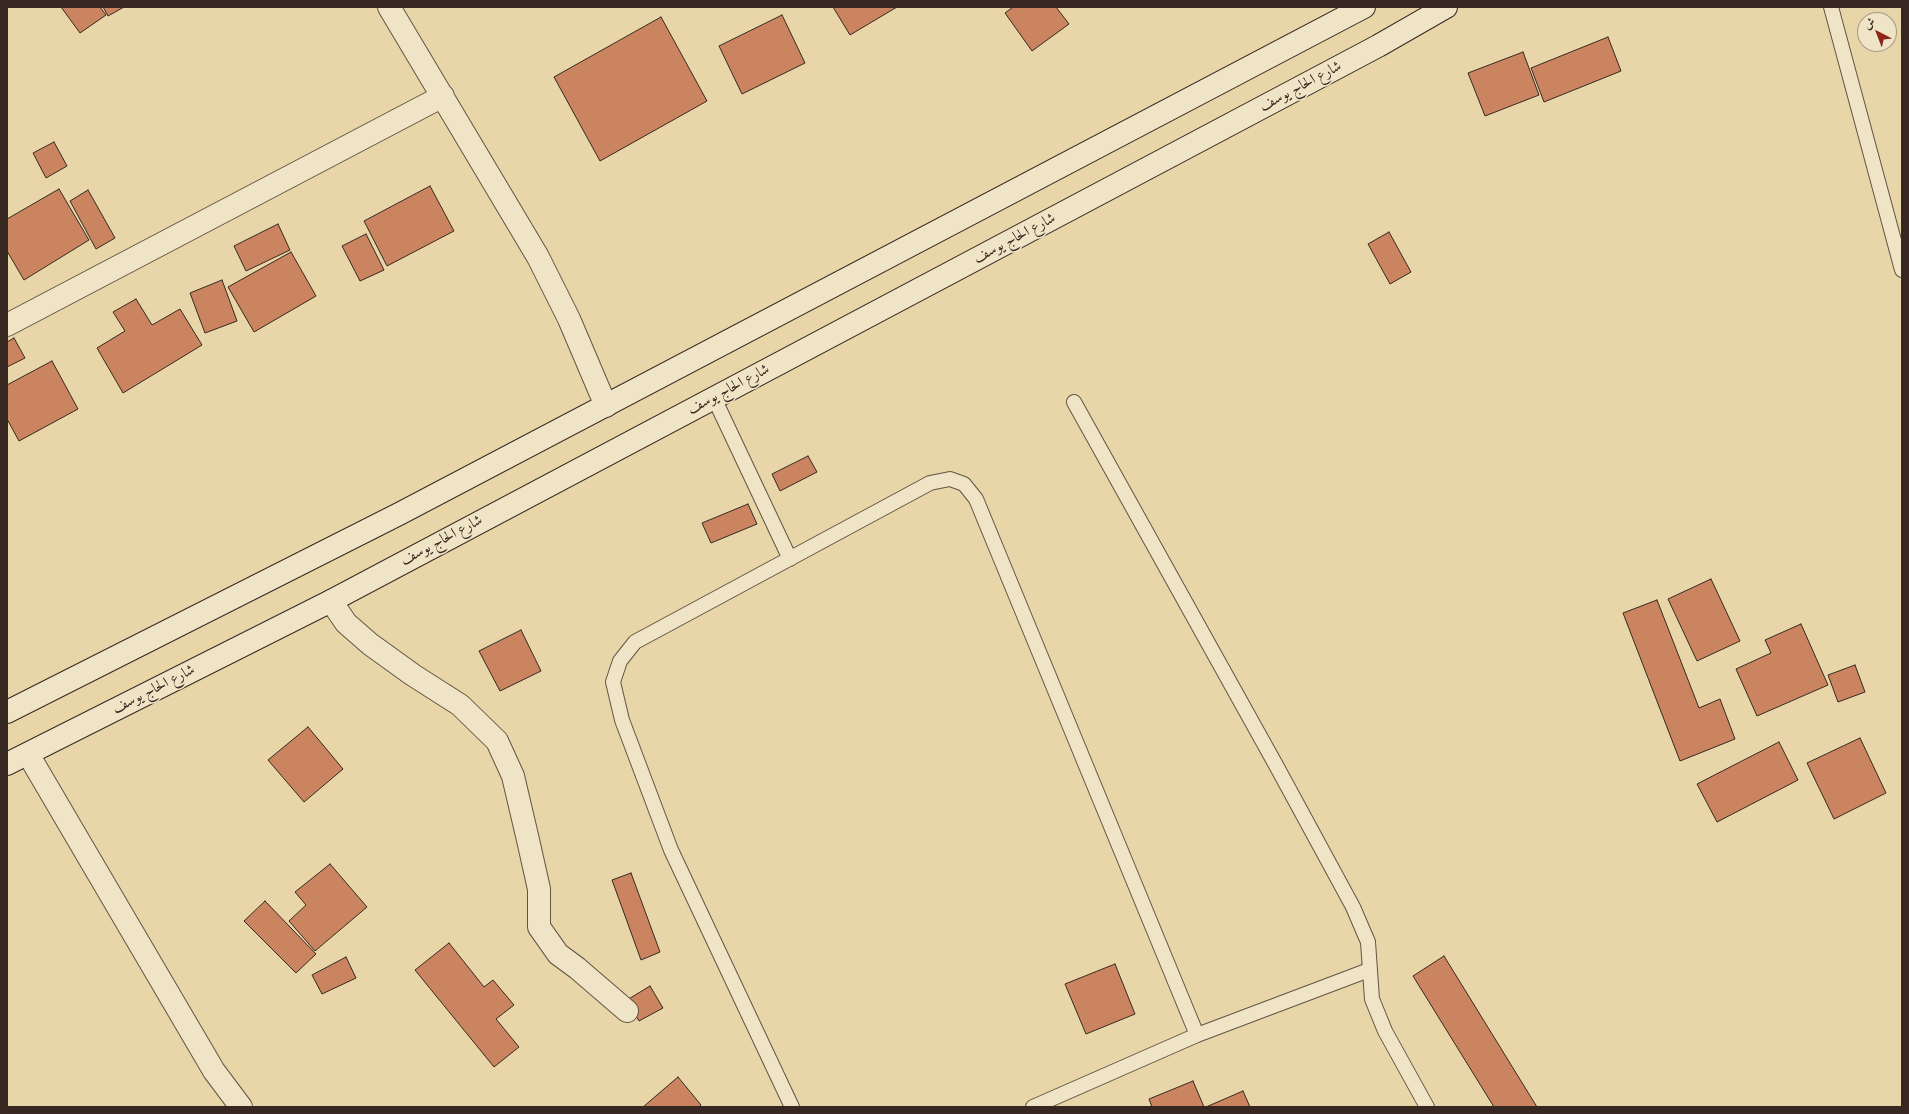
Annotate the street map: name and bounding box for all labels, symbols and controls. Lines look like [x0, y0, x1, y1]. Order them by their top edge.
north arrow [1857, 12, 1897, 52]
text: ش [1861, 15, 1878, 33]
street label: شارع الحاج يوسف [1257, 58, 1345, 116]
street label: شارع الحاج يوسف [971, 210, 1059, 268]
street label: شارع الحاج يوسف [685, 361, 773, 419]
street label: شارع الحاج يوسف [398, 512, 486, 570]
street label: شارع الحاج يوسف [110, 661, 198, 719]

